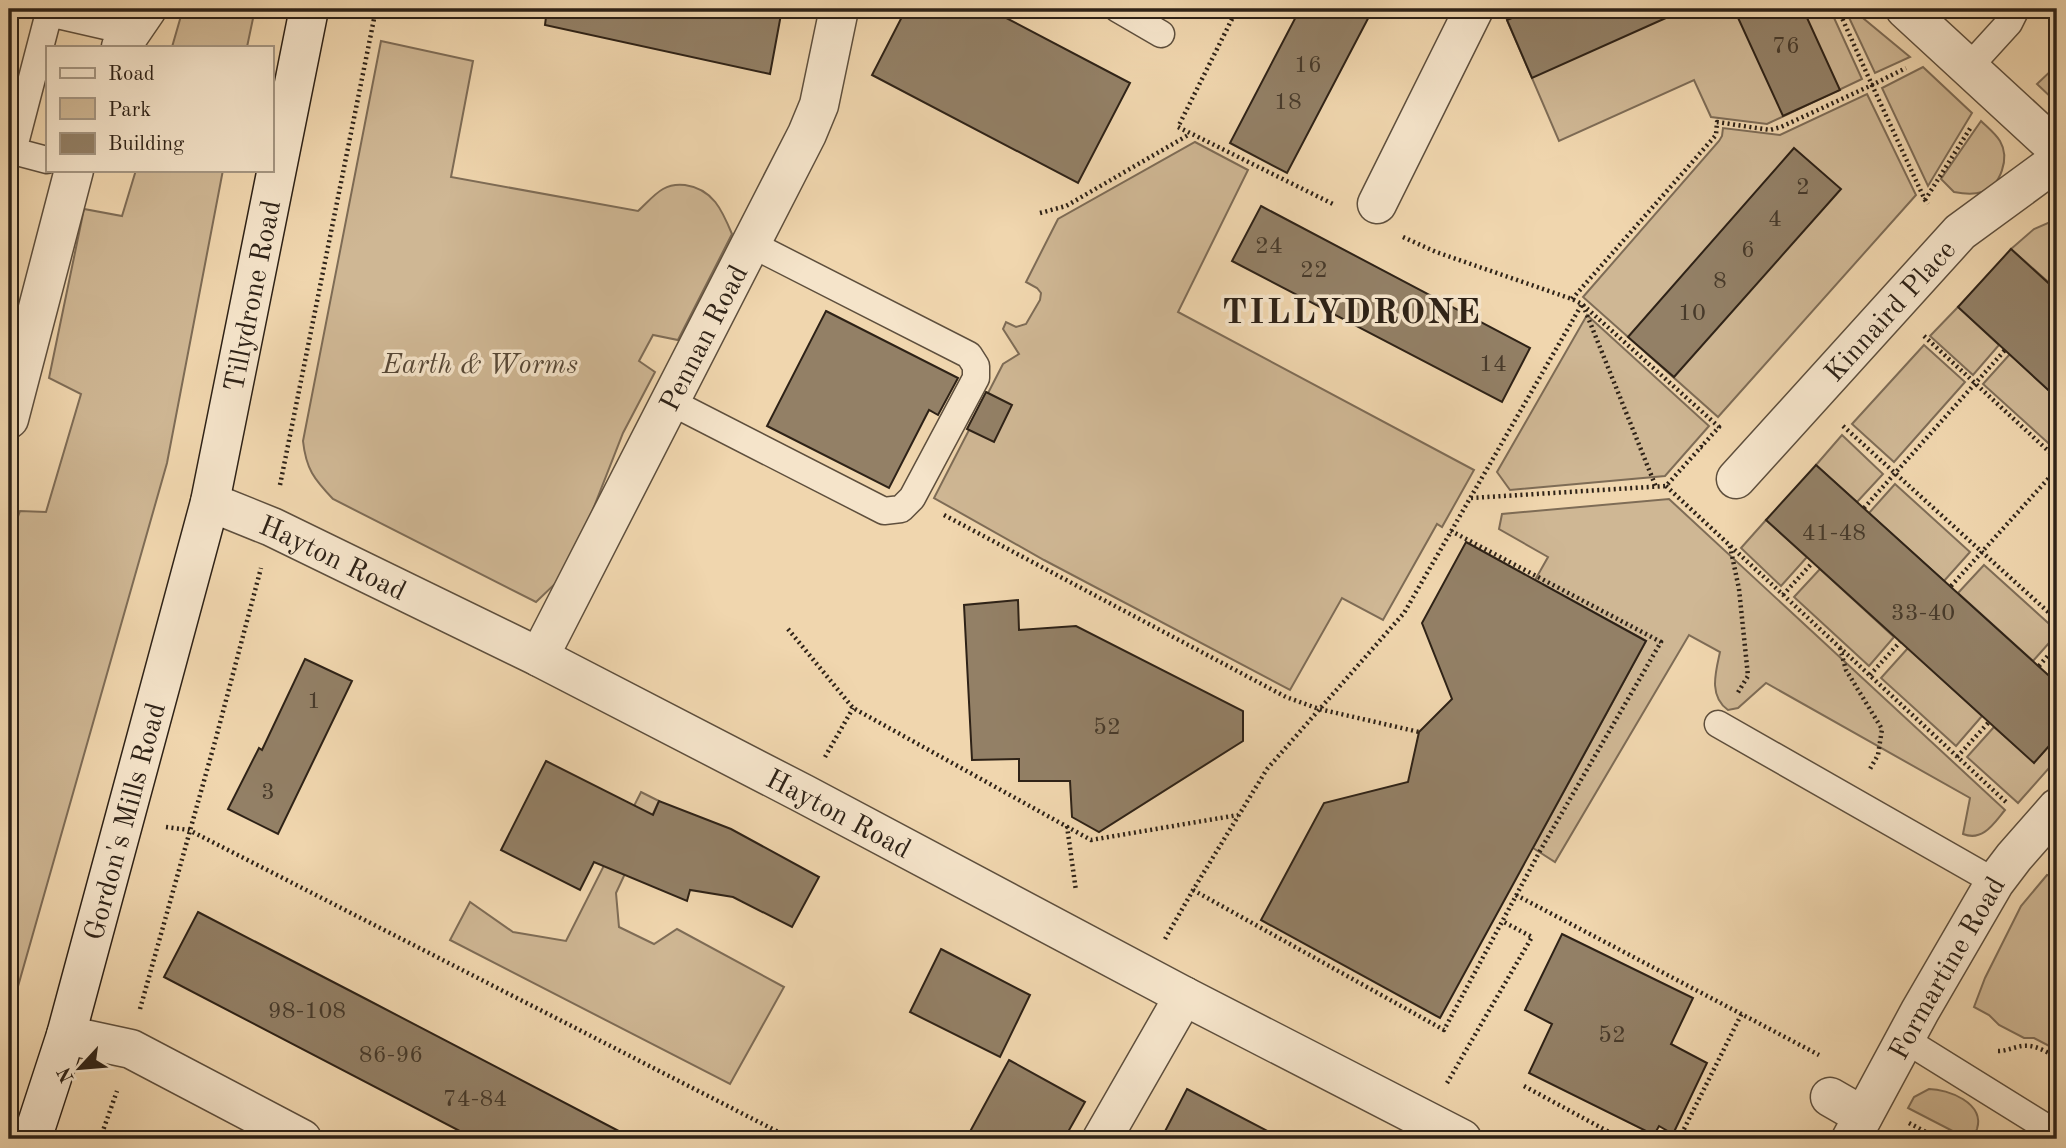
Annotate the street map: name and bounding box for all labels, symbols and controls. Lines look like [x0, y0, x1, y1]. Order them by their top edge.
house number: 76 [1772, 35, 1800, 59]
legend [46, 46, 273, 172]
house number: 16 [1294, 54, 1322, 78]
text: Road [108, 64, 155, 85]
house number: 18 [1274, 91, 1302, 115]
text: Park [108, 100, 151, 121]
text: Building [108, 134, 185, 155]
house number: 2 [1796, 176, 1810, 200]
street label: Tillydrone Road [222, 198, 287, 394]
house number: 4 [1768, 208, 1782, 232]
house number: 24 [1255, 235, 1283, 259]
street label: Kinnaird Place [1821, 236, 1962, 388]
house number: 6 [1741, 239, 1755, 263]
house number: 22 [1300, 259, 1328, 283]
street label: Pennan Road [656, 261, 754, 416]
house number: 8 [1713, 270, 1727, 294]
district label: TILLYDRONE [1222, 296, 1482, 331]
house number: 10 [1678, 302, 1706, 326]
park label: Earth & Worms [381, 352, 578, 380]
house number: 14 [1479, 353, 1507, 377]
street label: Hayton Road [255, 512, 410, 607]
house number: 41-48 [1802, 522, 1866, 546]
house number: 33-40 [1891, 602, 1955, 626]
house number: 1 [307, 690, 321, 714]
street label: Gordon's Mills Road [81, 700, 172, 944]
house number: 52 [1093, 716, 1121, 740]
street label: Hayton Road [761, 766, 915, 865]
house number: 3 [261, 781, 275, 805]
street label: Formartine Road [1886, 873, 2012, 1065]
house number: 98-108 [268, 1000, 346, 1024]
house number: 52 [1598, 1024, 1626, 1048]
north arrow [46, 1032, 116, 1102]
house number: 86-96 [359, 1044, 423, 1068]
text: N [55, 1063, 79, 1085]
house number: 74-84 [443, 1088, 507, 1112]

